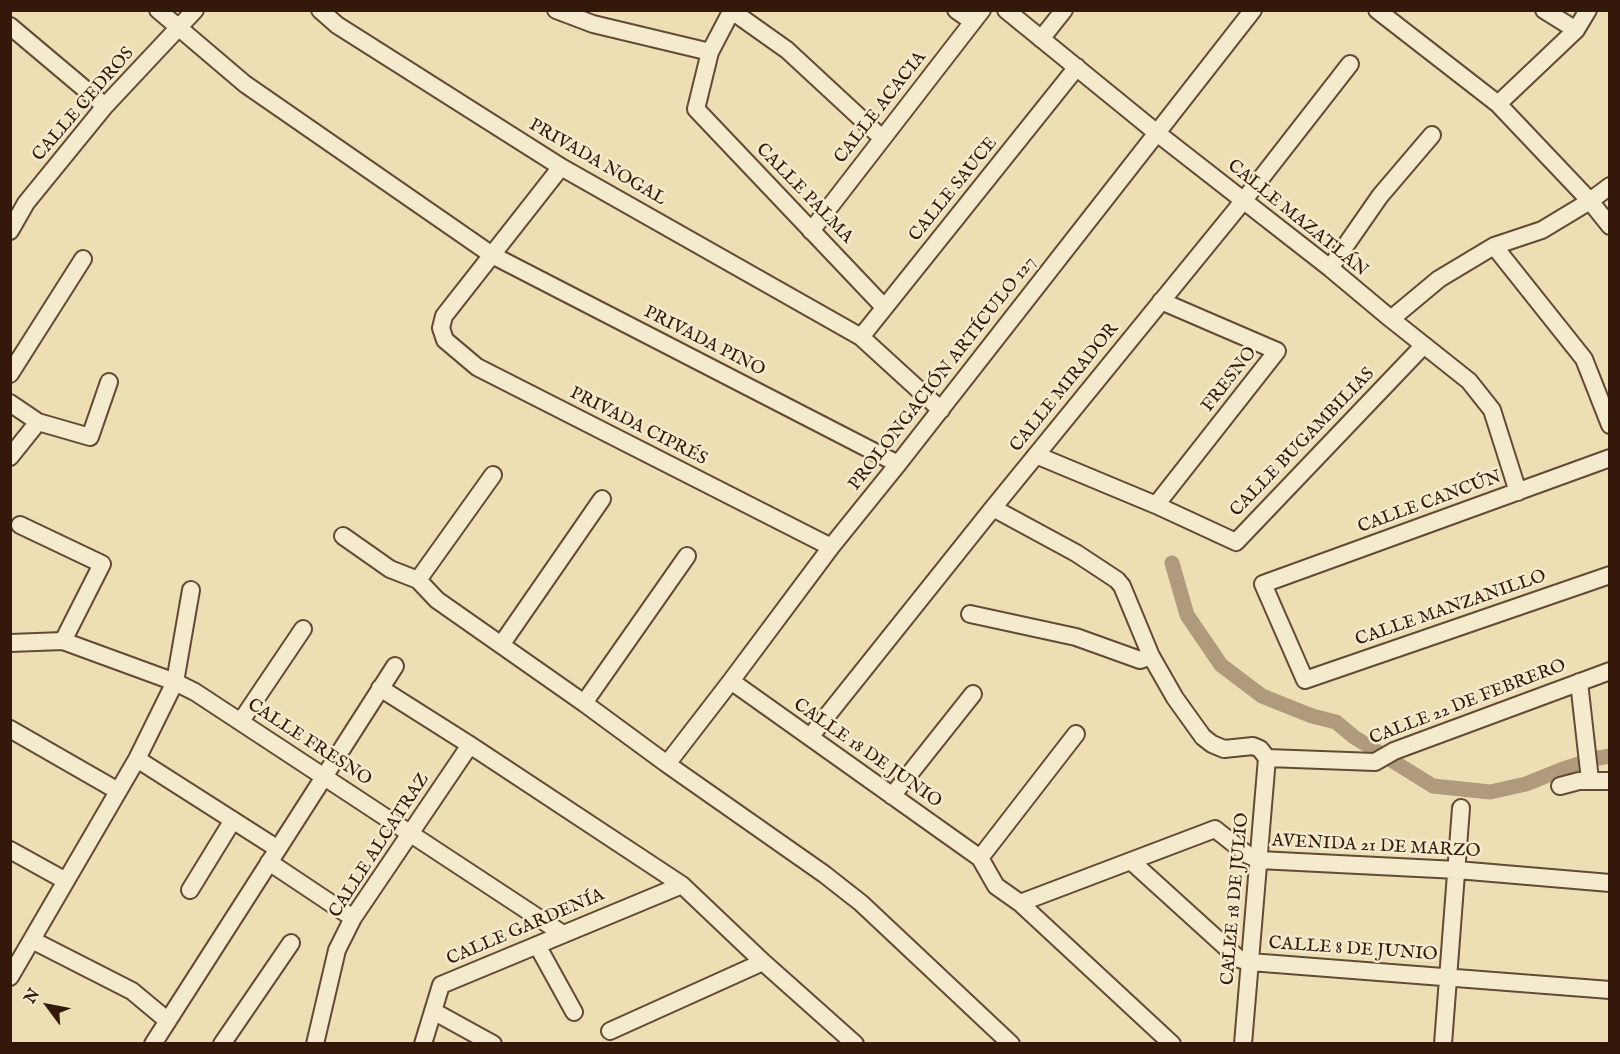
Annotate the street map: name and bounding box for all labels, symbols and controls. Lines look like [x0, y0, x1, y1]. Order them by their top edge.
street label: CALLE CEDROS [29, 44, 139, 166]
street label: CALLE ACACIA [831, 48, 931, 168]
street label: PRIVADA NOGAL [525, 115, 669, 211]
street label: CALLE SAUCE [905, 133, 1003, 247]
street label: CALLE PALMA [751, 139, 857, 249]
street label: CALLE MAZATLÁN [1223, 156, 1371, 282]
street label: PROLONGACIÓN ARTÍCULO 127 [845, 253, 1041, 495]
street label: PRIVADA PINO [640, 302, 768, 382]
street label: CALLE MIRADOR [1006, 319, 1124, 457]
street label: FRESNO [1198, 343, 1262, 417]
street label: CALLE BUGAMBILIAS [1226, 364, 1380, 522]
street label: PRIVADA CIPRÉS [566, 383, 710, 471]
street label: CALLE CANCÚN [1355, 467, 1505, 539]
street label: CALLE MANZANILLO [1353, 566, 1549, 652]
street label: CALLE 22 DE FEBRERO [1367, 656, 1569, 750]
street label: CALLE FRESNO [243, 695, 375, 791]
street label: CALLE 18 DE JUNIO [789, 695, 945, 813]
street label: CALLE ALCATRAZ [325, 770, 435, 922]
street label: CALLE 18 DE JULIO [1218, 812, 1254, 986]
street label: AVENIDA 21 DE MARZO [1271, 831, 1481, 863]
street label: CALLE GARDENÍA [444, 885, 608, 971]
street label: CALLE 8 DE JUNIO [1268, 933, 1438, 967]
north arrow [18, 976, 78, 1036]
text: N [21, 985, 45, 1008]

